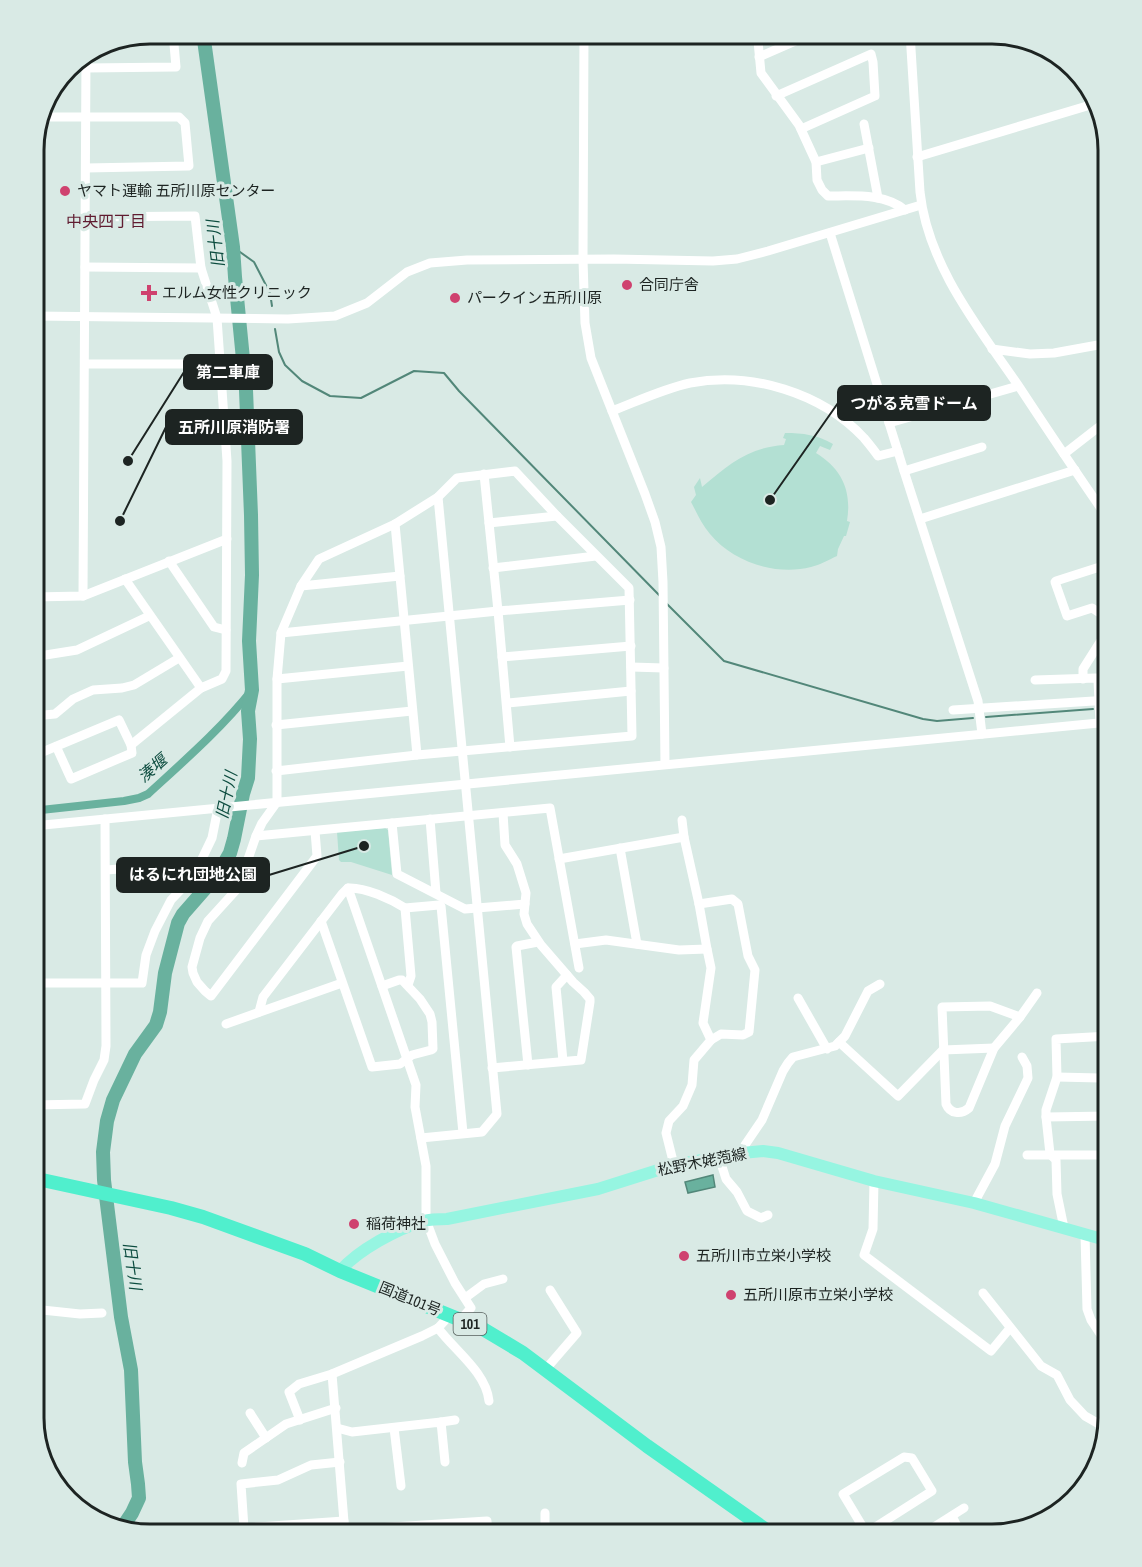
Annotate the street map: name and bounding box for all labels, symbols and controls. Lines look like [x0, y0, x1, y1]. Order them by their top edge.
place label: ヤマト運輸 五所川原センター [77, 180, 275, 201]
marker: ヤマト運輸 五所川原センター [58, 184, 72, 198]
district label: 中央四丁目 [66, 210, 146, 232]
water label: 旧十川 [201, 217, 229, 269]
place label: 合同庁舎 [639, 274, 699, 295]
marker: 合同庁舎 [620, 278, 634, 292]
place label: エルム女性クリニック [162, 282, 312, 303]
marker: エルム女性クリニック [140, 284, 158, 302]
place label: パークイン五所川原 [467, 287, 602, 308]
marker: パークイン五所川原 [448, 291, 462, 305]
callout: 第二車庫 [184, 355, 272, 389]
text: 第二車庫 [196, 361, 260, 383]
callout: つがる克雪ドーム [838, 386, 990, 420]
text: つがる克雪ドーム [850, 392, 978, 414]
callout: 五所川原消防署 [166, 410, 302, 444]
text: 五所川原消防署 [178, 416, 290, 438]
water label: 湊堰 [133, 747, 174, 787]
water label: 旧十川 [210, 767, 242, 821]
callout: はるにれ団地公園 [117, 858, 269, 892]
text: はるにれ団地公園 [129, 863, 257, 885]
street label: 松野木姥萢線 [656, 1143, 748, 1180]
place label: 稲荷神社 [366, 1213, 426, 1234]
marker: 稲荷神社 [347, 1217, 361, 1231]
water label: 旧十川 [119, 1241, 148, 1293]
place label: 五所川市立栄小学校 [696, 1245, 831, 1266]
marker: 五所川市立栄小学校 [677, 1249, 691, 1263]
street label: 国道101号 [376, 1277, 445, 1321]
place label: 五所川原市立栄小学校 [743, 1284, 893, 1305]
marker: 五所川原市立栄小学校 [724, 1288, 738, 1302]
road number: 101 [454, 1313, 486, 1335]

